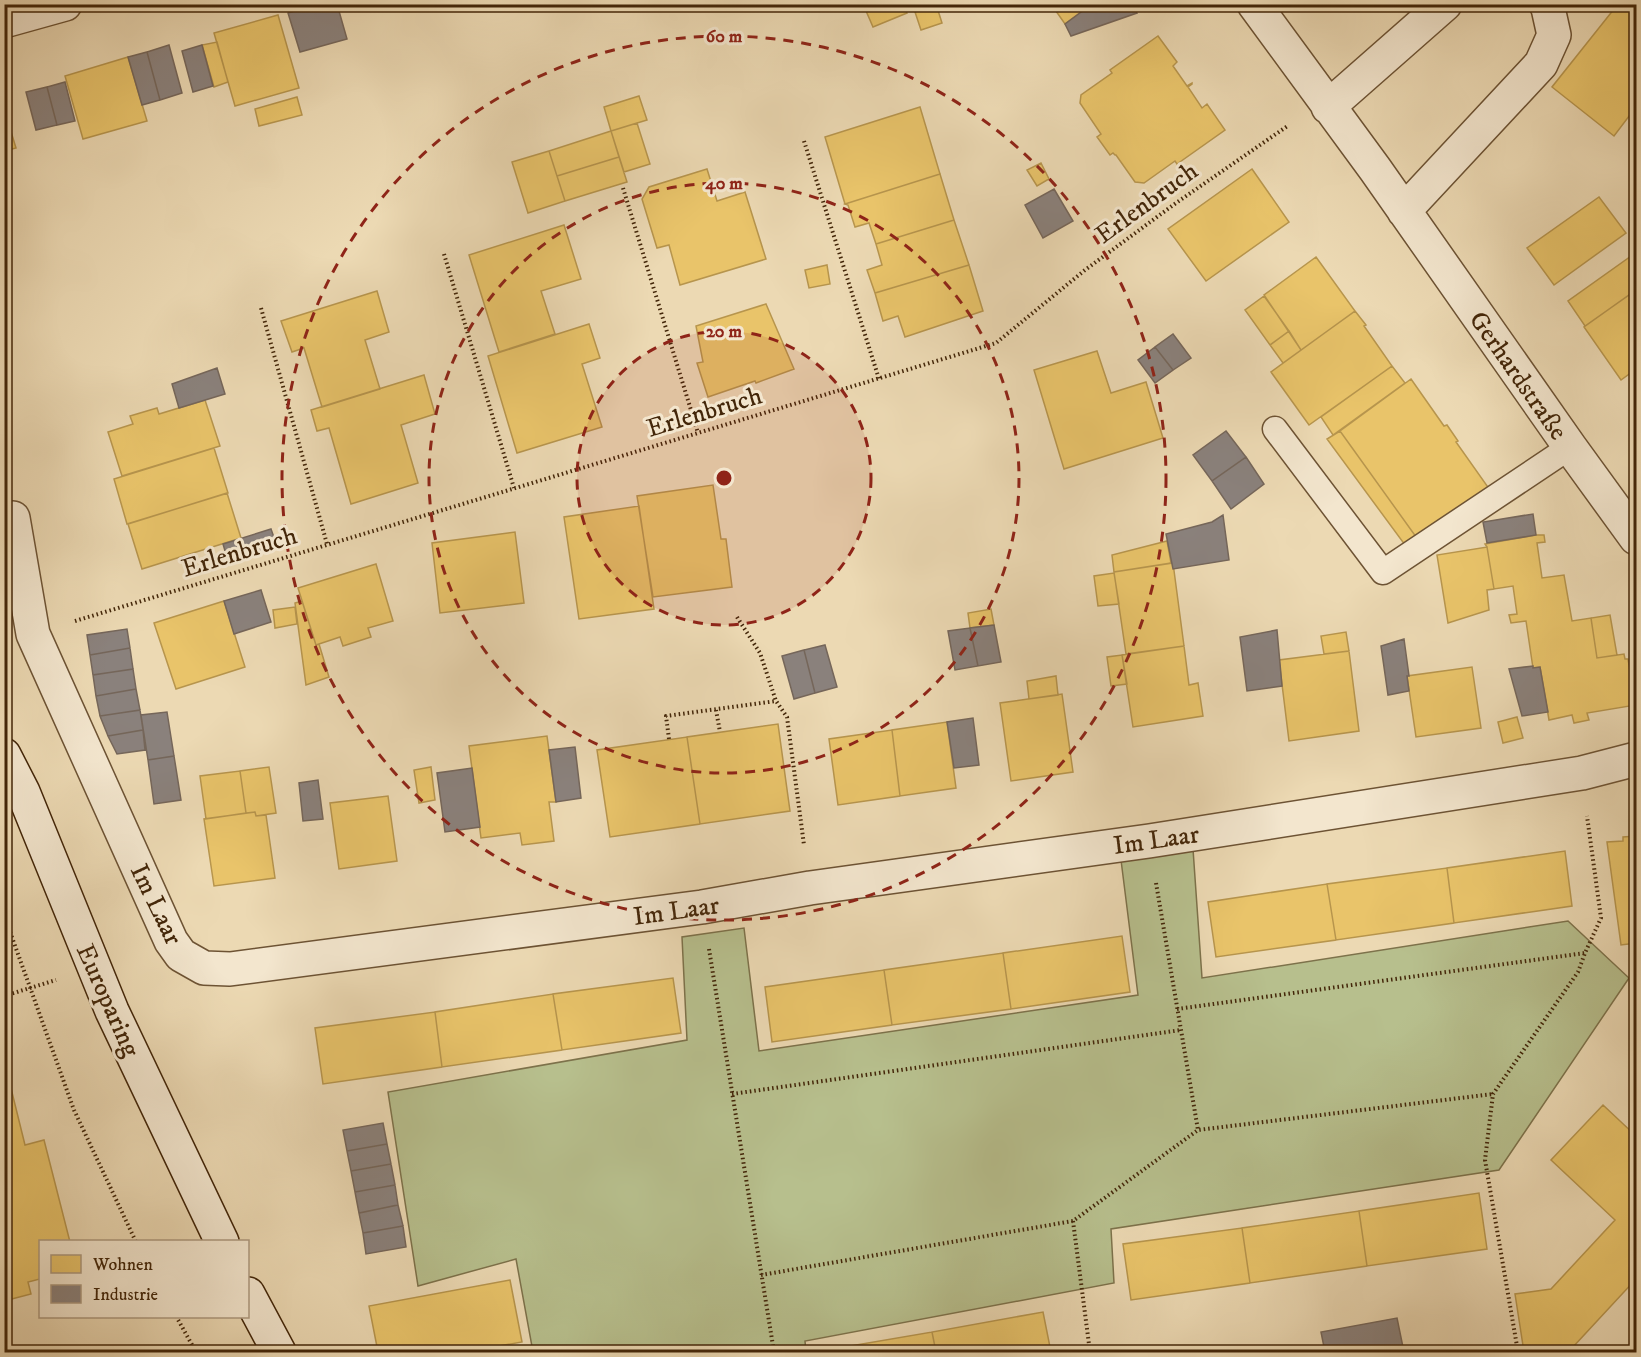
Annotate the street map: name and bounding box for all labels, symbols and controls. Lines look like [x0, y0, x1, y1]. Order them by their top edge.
text: 60 m [706, 26, 743, 48]
street label: Erlenbruch [1089, 155, 1205, 252]
text: 40 m [704, 173, 743, 195]
street label: Gerhardstraße [1461, 305, 1574, 447]
text: 20 m [706, 321, 742, 343]
street label: Erlenbruch [643, 379, 767, 446]
centre of rings [714, 468, 734, 488]
street label: Erlenbruch [178, 519, 302, 586]
street label: Im Laar [1111, 818, 1202, 863]
street label: Im Laar [122, 859, 190, 951]
street label: Im Laar [631, 889, 722, 934]
street label: Europaring [68, 939, 147, 1062]
legend [39, 1240, 249, 1318]
text: Wohnen [92, 1254, 154, 1276]
text: Industrie [93, 1284, 158, 1306]

